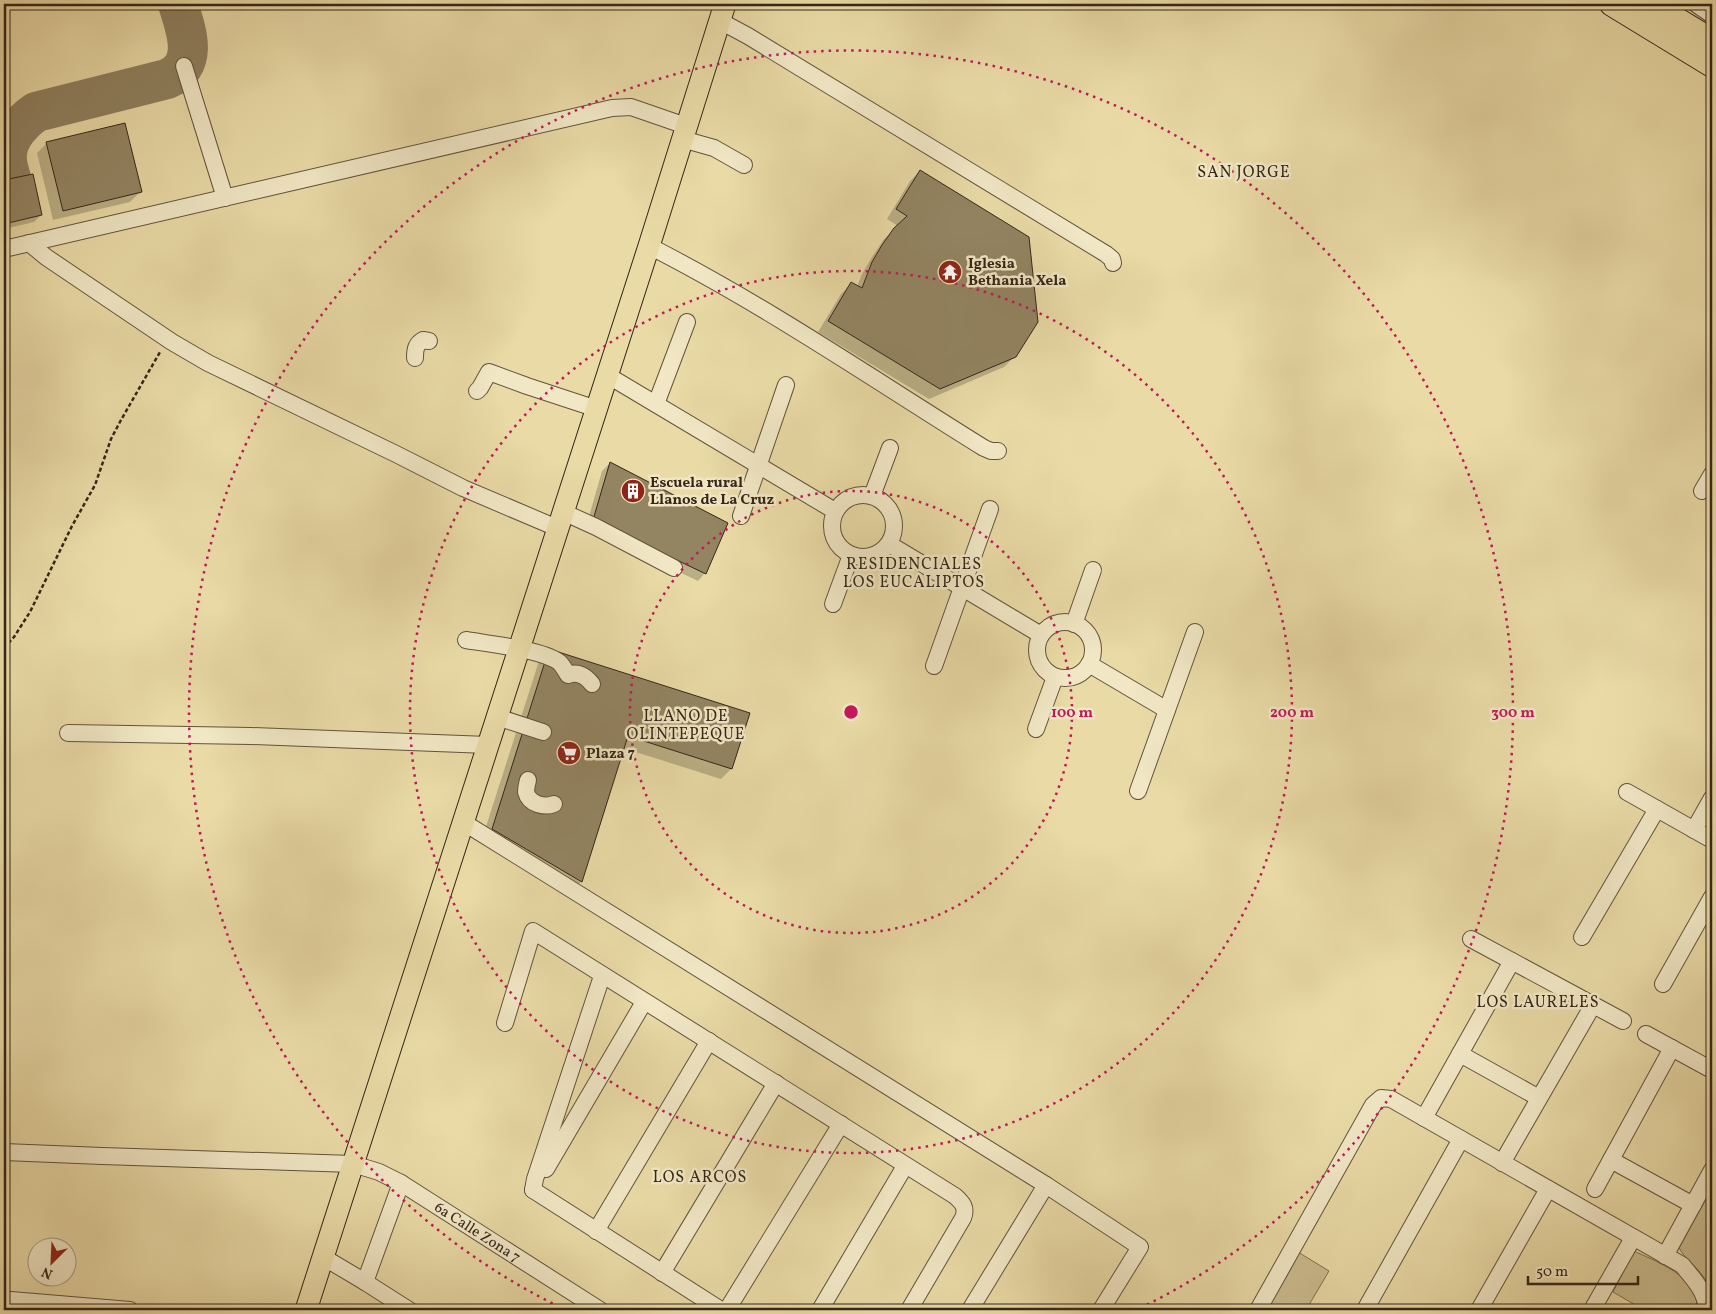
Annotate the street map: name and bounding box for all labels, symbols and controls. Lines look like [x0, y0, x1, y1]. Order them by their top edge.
district label: SAN JORGE [1197, 162, 1291, 184]
place label: Iglesia Bethania Xela [968, 254, 1067, 292]
temple icon: Iglesia Bethania Xela [937, 259, 963, 285]
place label: Escuela rural Llanos de La Cruz [650, 473, 774, 511]
building icon: Escuela rural Llanos de La Cruz [620, 478, 646, 504]
district label: RESIDENCIALES LOS EUCALIPTOS [843, 554, 985, 594]
centre of rings [842, 703, 860, 721]
text: 100 m [1051, 703, 1094, 724]
text: 200 m [1270, 703, 1314, 724]
text: 300 m [1491, 703, 1535, 724]
district label: LLANO DE OLINTEPEQUE [627, 706, 745, 746]
supermarket icon: Plaza 7 [556, 740, 582, 766]
place label: Plaza 7 [586, 744, 635, 765]
district label: LOS LAURELES [1476, 992, 1600, 1014]
district label: LOS ARCOS [653, 1167, 747, 1189]
street label: 6a Calle Zona 7 [430, 1198, 524, 1269]
north arrow [28, 1236, 78, 1286]
scale bar [1528, 1254, 1638, 1286]
text: N [39, 1262, 56, 1283]
text: 50 m [1536, 1262, 1568, 1283]

